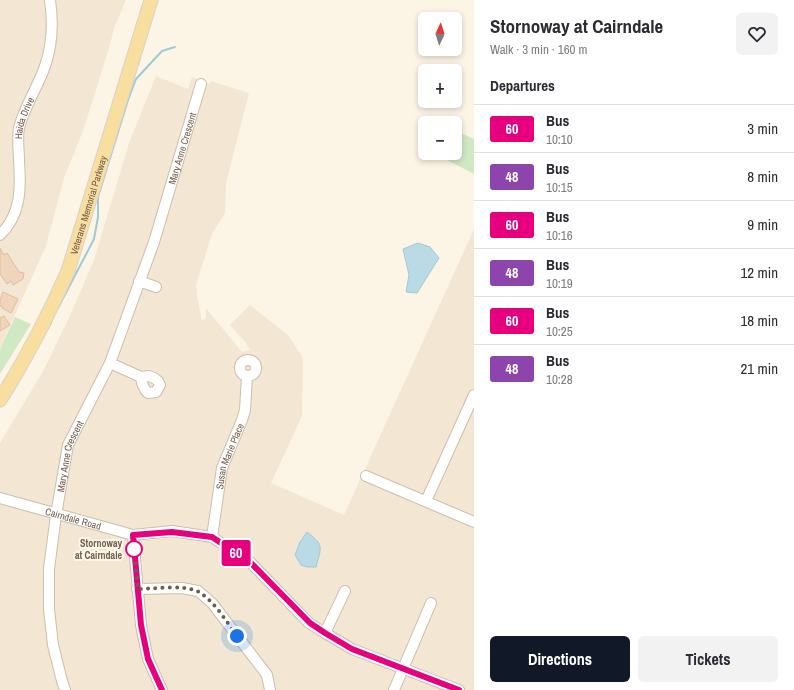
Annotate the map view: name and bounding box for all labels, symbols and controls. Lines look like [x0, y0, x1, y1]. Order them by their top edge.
north arrow [418, 12, 462, 56]
map controls [418, 12, 462, 160]
text: Stornoway at Cairndale [490, 13, 663, 39]
button: heart [736, 13, 778, 55]
text: Walk · 3 min · 160 m [490, 41, 587, 58]
button: + [418, 64, 462, 108]
text: Departures [490, 75, 555, 96]
street label: Haida Drive [12, 95, 37, 139]
street label: Mary Anne Crescent [165, 110, 199, 186]
text: Bus [546, 110, 569, 131]
button: − [418, 116, 462, 160]
text: 3 min [747, 118, 778, 139]
text: 60 [506, 120, 518, 138]
text: 10:10 [546, 131, 573, 148]
street label: Veterans Memorial Parkway [67, 153, 110, 256]
text: Bus [546, 158, 569, 179]
text: 8 min [747, 166, 778, 187]
text: 48 [506, 168, 518, 186]
text: 10:15 [546, 179, 573, 196]
text: Bus [546, 206, 569, 227]
text: 9 min [747, 214, 778, 235]
text: 60 [506, 216, 518, 234]
text: 10:16 [546, 227, 573, 244]
text: Bus [546, 254, 569, 275]
text: 12 min [740, 262, 778, 283]
text: 48 [506, 264, 518, 282]
text: 10:19 [546, 275, 573, 292]
text: Bus [546, 302, 569, 323]
text: 18 min [740, 310, 778, 331]
text: 60 [506, 312, 518, 330]
text: 10:25 [546, 323, 573, 340]
text: Bus [546, 350, 569, 371]
text: 21 min [740, 358, 778, 379]
text: 48 [506, 360, 518, 378]
text: 10:28 [546, 371, 573, 388]
street label: Mary Anne Crescent [54, 417, 86, 493]
street label: Susan Marie Place [212, 421, 247, 490]
street label: Cairndale Road [44, 504, 103, 532]
place label: Stornoway at Cairndale [75, 537, 122, 562]
marker: Stornoway at Cairndale [125, 540, 143, 558]
line badge: 60 [218, 540, 254, 566]
text: 60 [230, 544, 242, 562]
your location [227, 626, 247, 646]
button: Directions [490, 636, 630, 682]
button: Tickets [638, 636, 778, 682]

